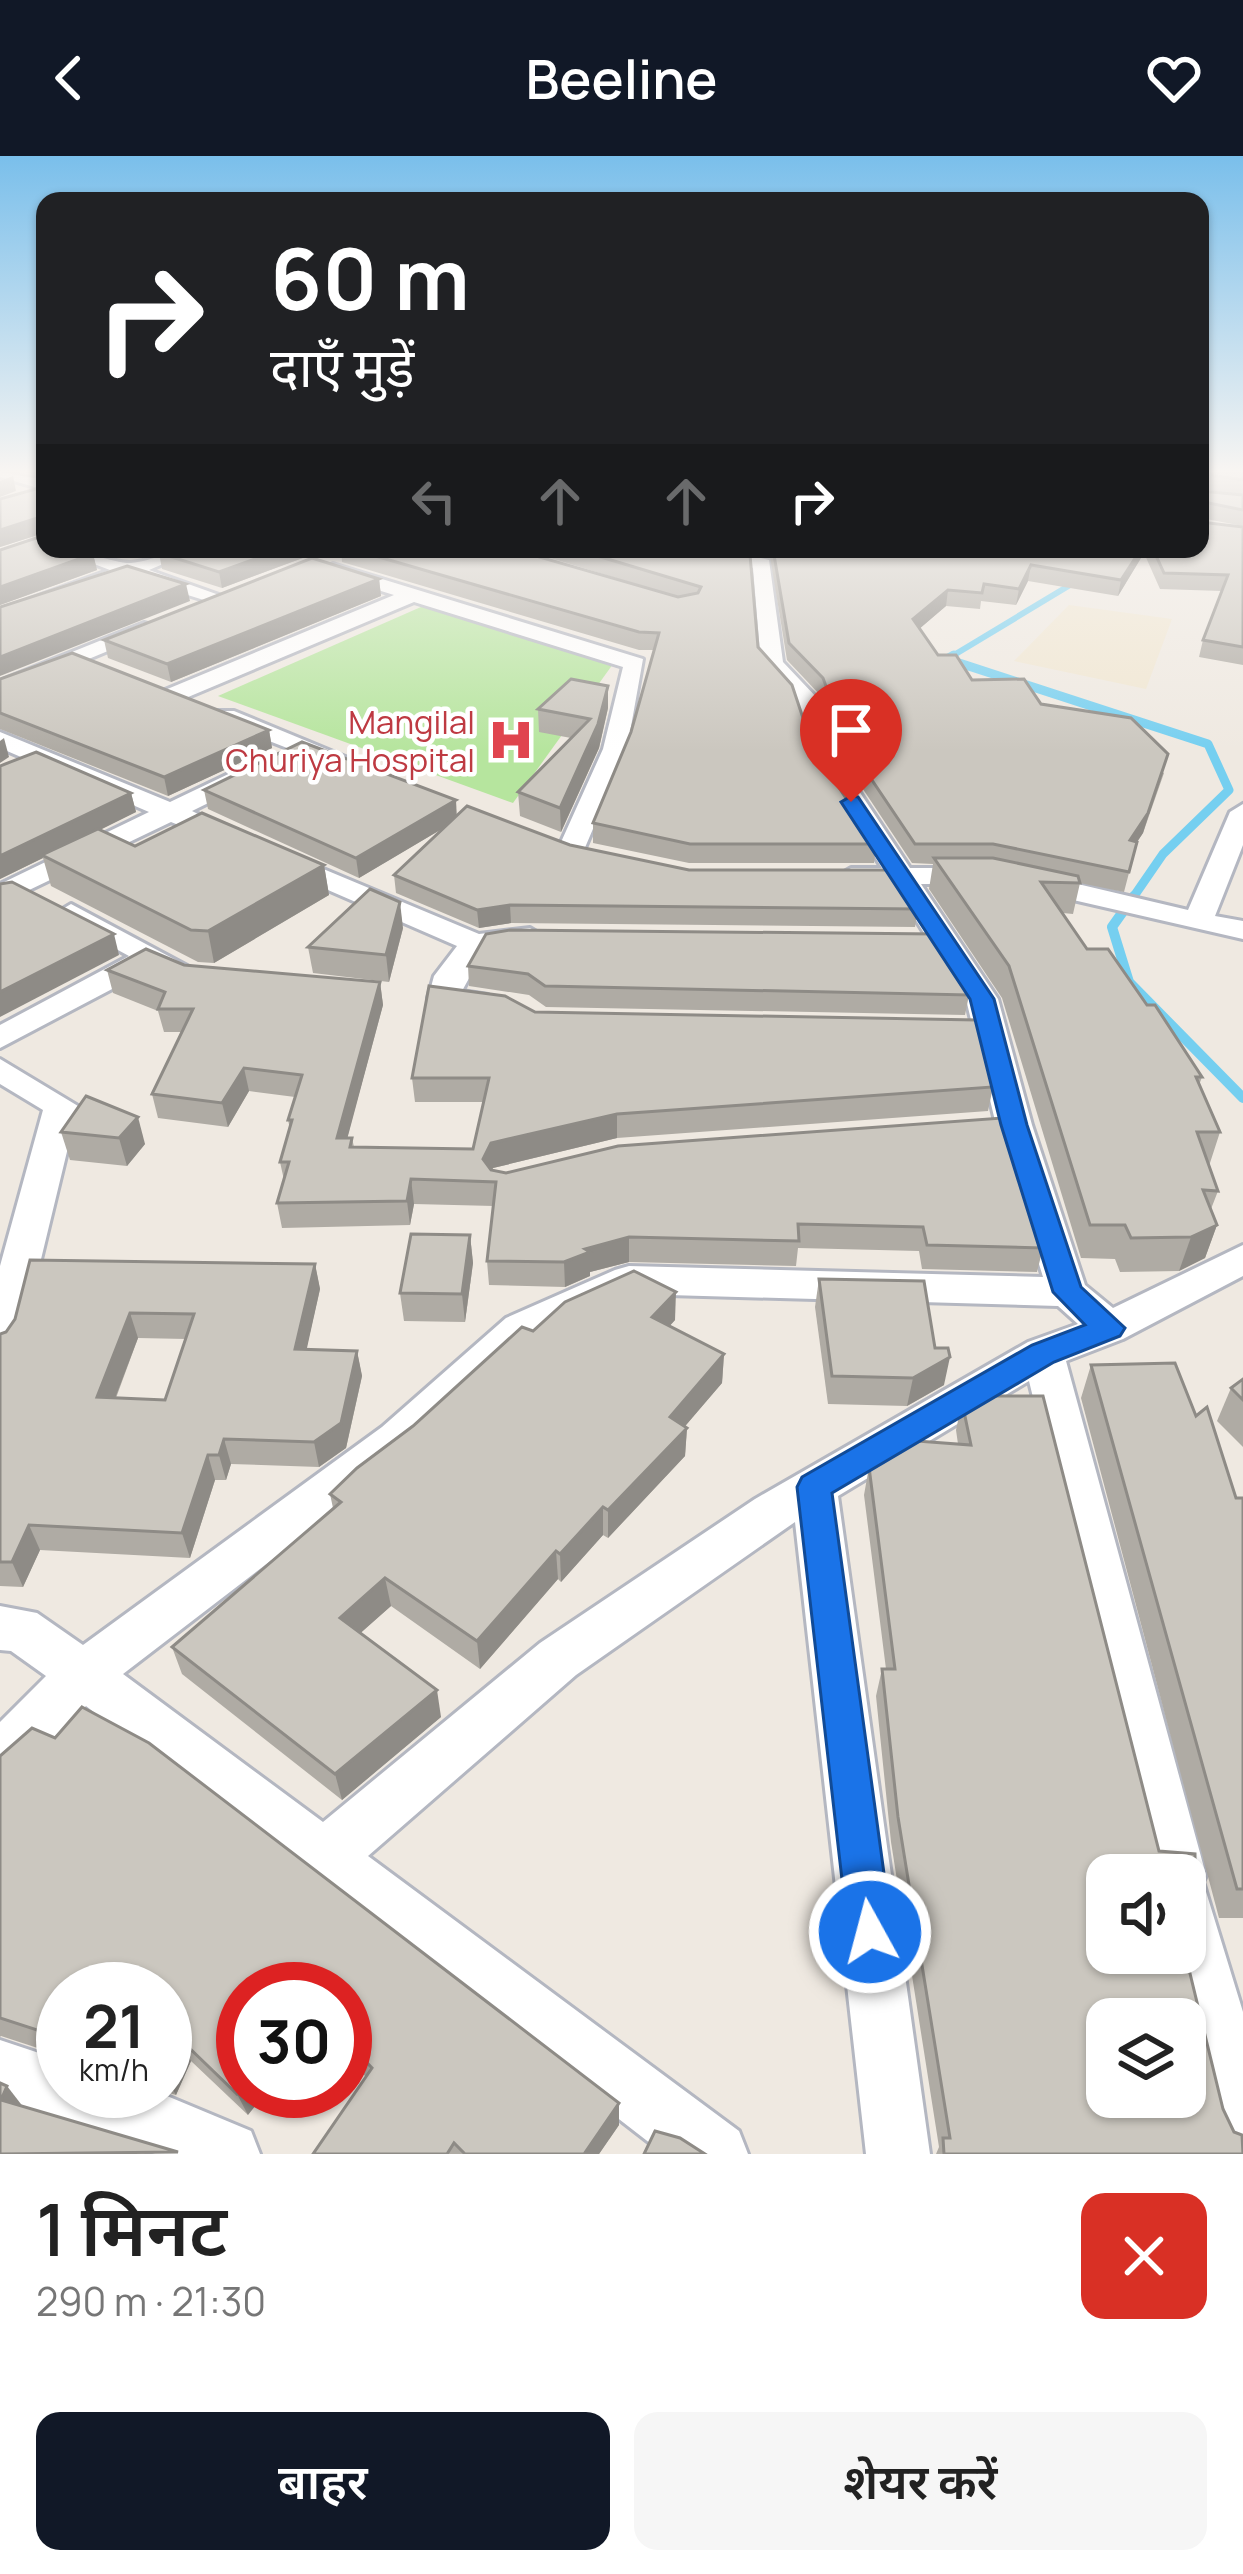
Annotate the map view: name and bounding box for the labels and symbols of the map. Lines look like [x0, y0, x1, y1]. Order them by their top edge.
pin [800, 679, 902, 802]
place label: Mangilal Churiya Hospital [225, 699, 475, 782]
hospital icon: Mangilal Churiya Hospital [486, 715, 536, 765]
position arrow [807, 1869, 933, 1995]
speed limit sign: 30 [216, 1962, 372, 2118]

